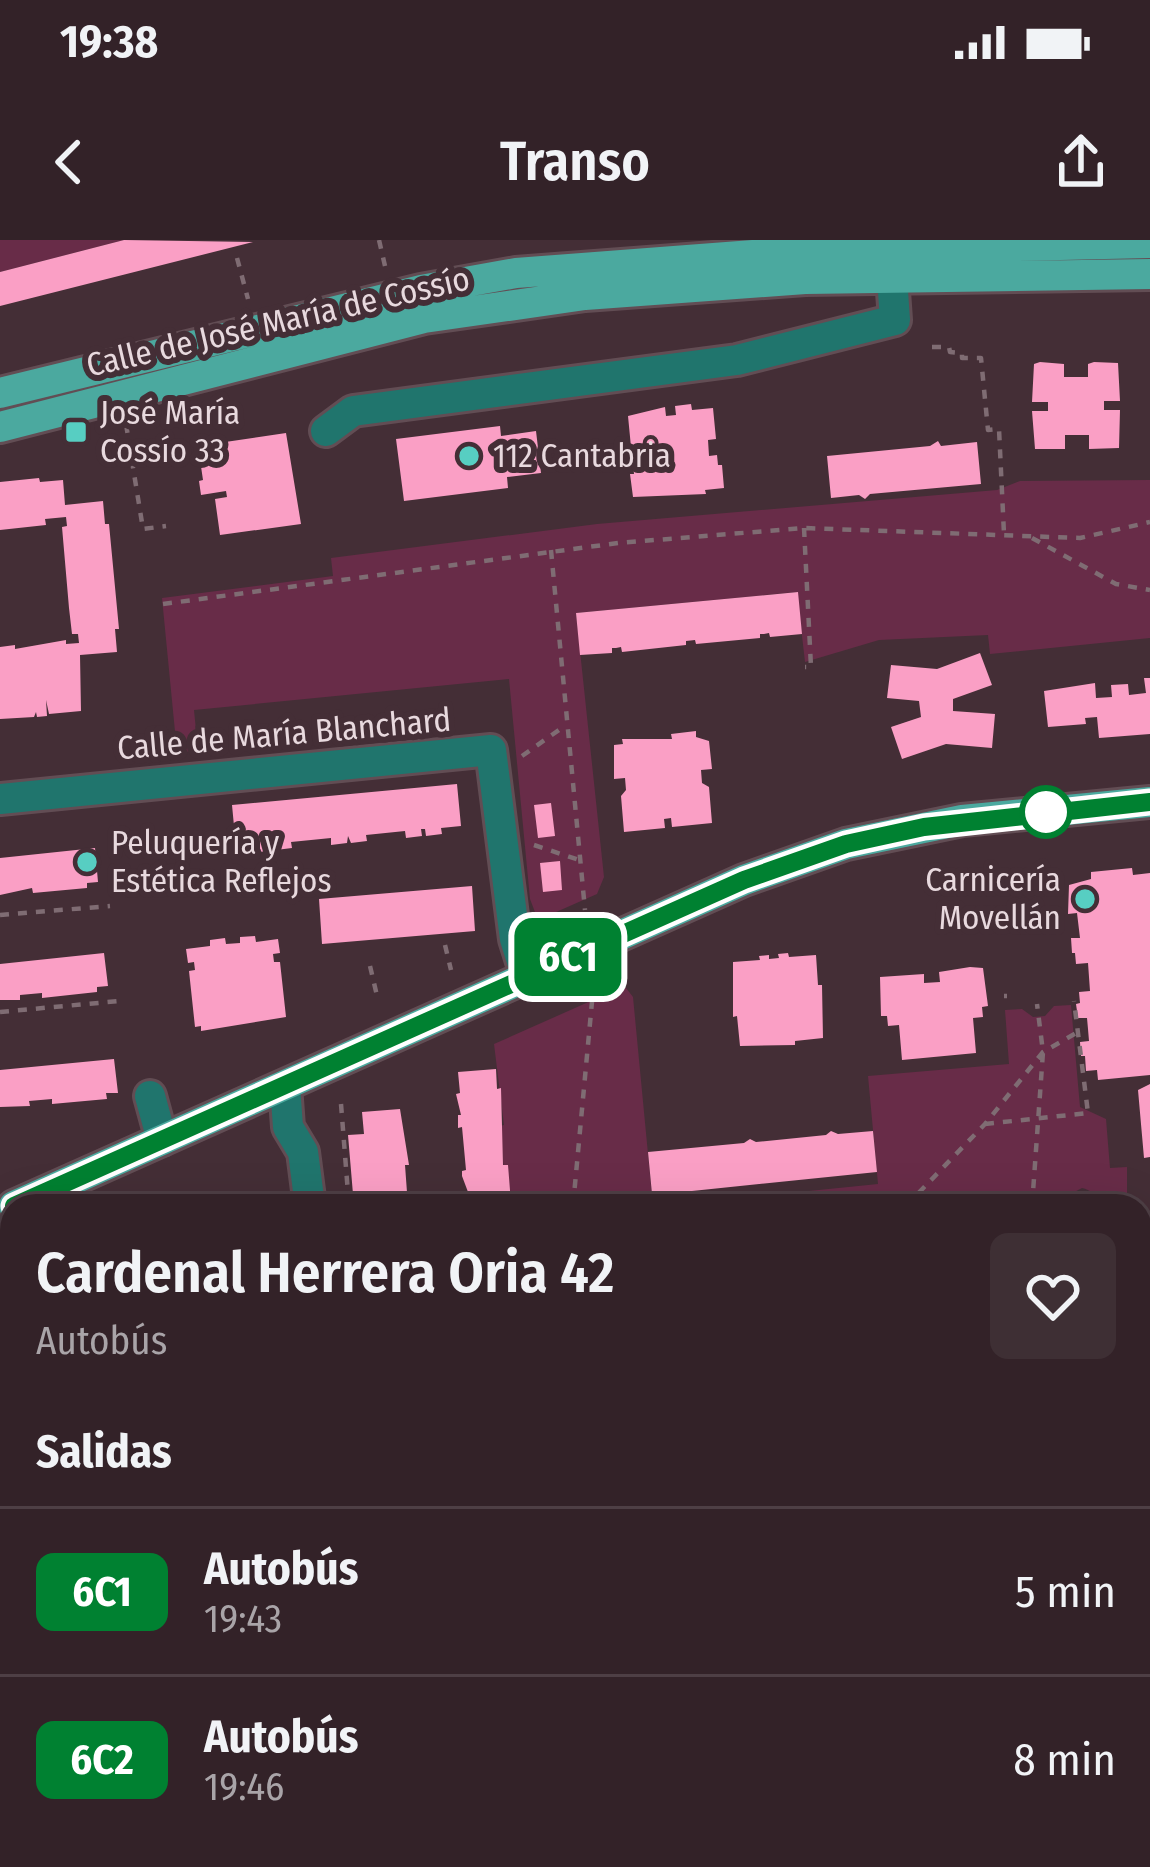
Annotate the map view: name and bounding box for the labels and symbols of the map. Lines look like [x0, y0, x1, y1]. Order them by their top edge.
street label: Calle de José María de Cossío [83, 258, 473, 386]
place label: José María Cossío 33 [100, 393, 240, 471]
marker: José María Cossío 33 [63, 419, 89, 445]
place label: 112 Cantabria [493, 436, 671, 476]
marker: 112 Cantabria [456, 443, 482, 469]
street label: Calle de María Blanchard [115, 699, 453, 769]
unlabelled marker [1021, 787, 1071, 837]
place label: Peluquería y Estética Reflejos [111, 823, 332, 901]
marker: Peluquería y Estética Reflejos [74, 849, 100, 875]
place label: Carnicería Movellán [925, 860, 1061, 938]
marker: Carnicería Movellán [1072, 886, 1098, 912]
line badge: 6C1 [499, 918, 637, 996]

